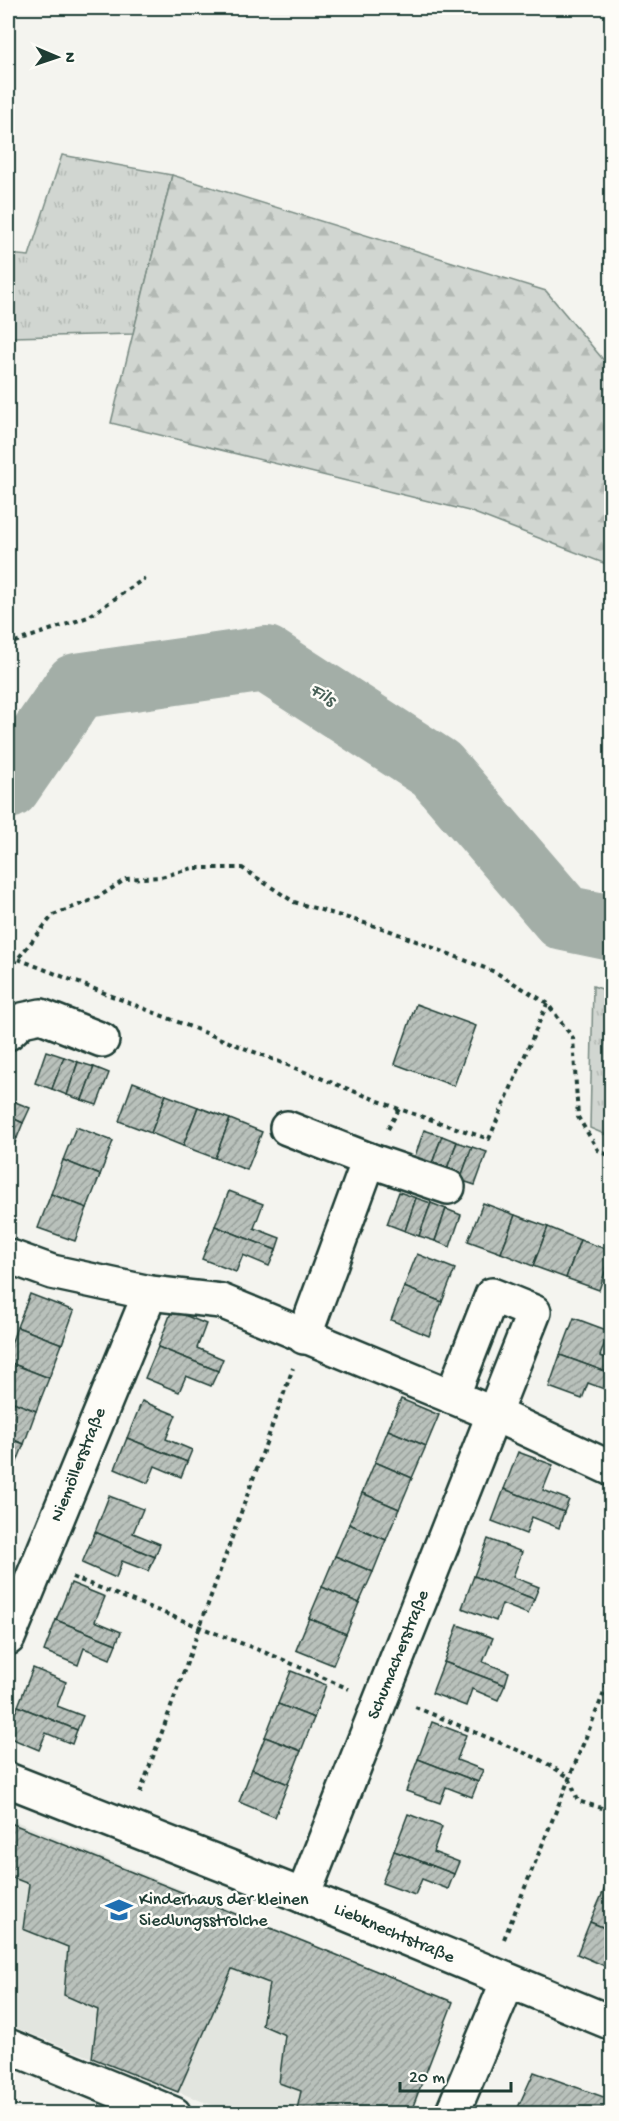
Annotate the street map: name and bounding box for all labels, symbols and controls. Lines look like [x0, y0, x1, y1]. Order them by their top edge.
north arrow [27, 27, 87, 87]
text: N [59, 52, 78, 64]
water label: Fils [305, 679, 341, 714]
street label: Niemöllerstraße [47, 1404, 112, 1525]
street label: Schumacherstraße [364, 1587, 435, 1723]
place label: Kinderhaus der kleinen Siedlungsstrolche [139, 1890, 309, 1932]
school or university icon: Kinderhaus der kleinen Siedlungsstrolche [104, 1895, 134, 1925]
street label: Liebknechtstraße [331, 1899, 458, 1969]
scale bar [400, 2055, 511, 2093]
text: 20 m [409, 2068, 445, 2089]

